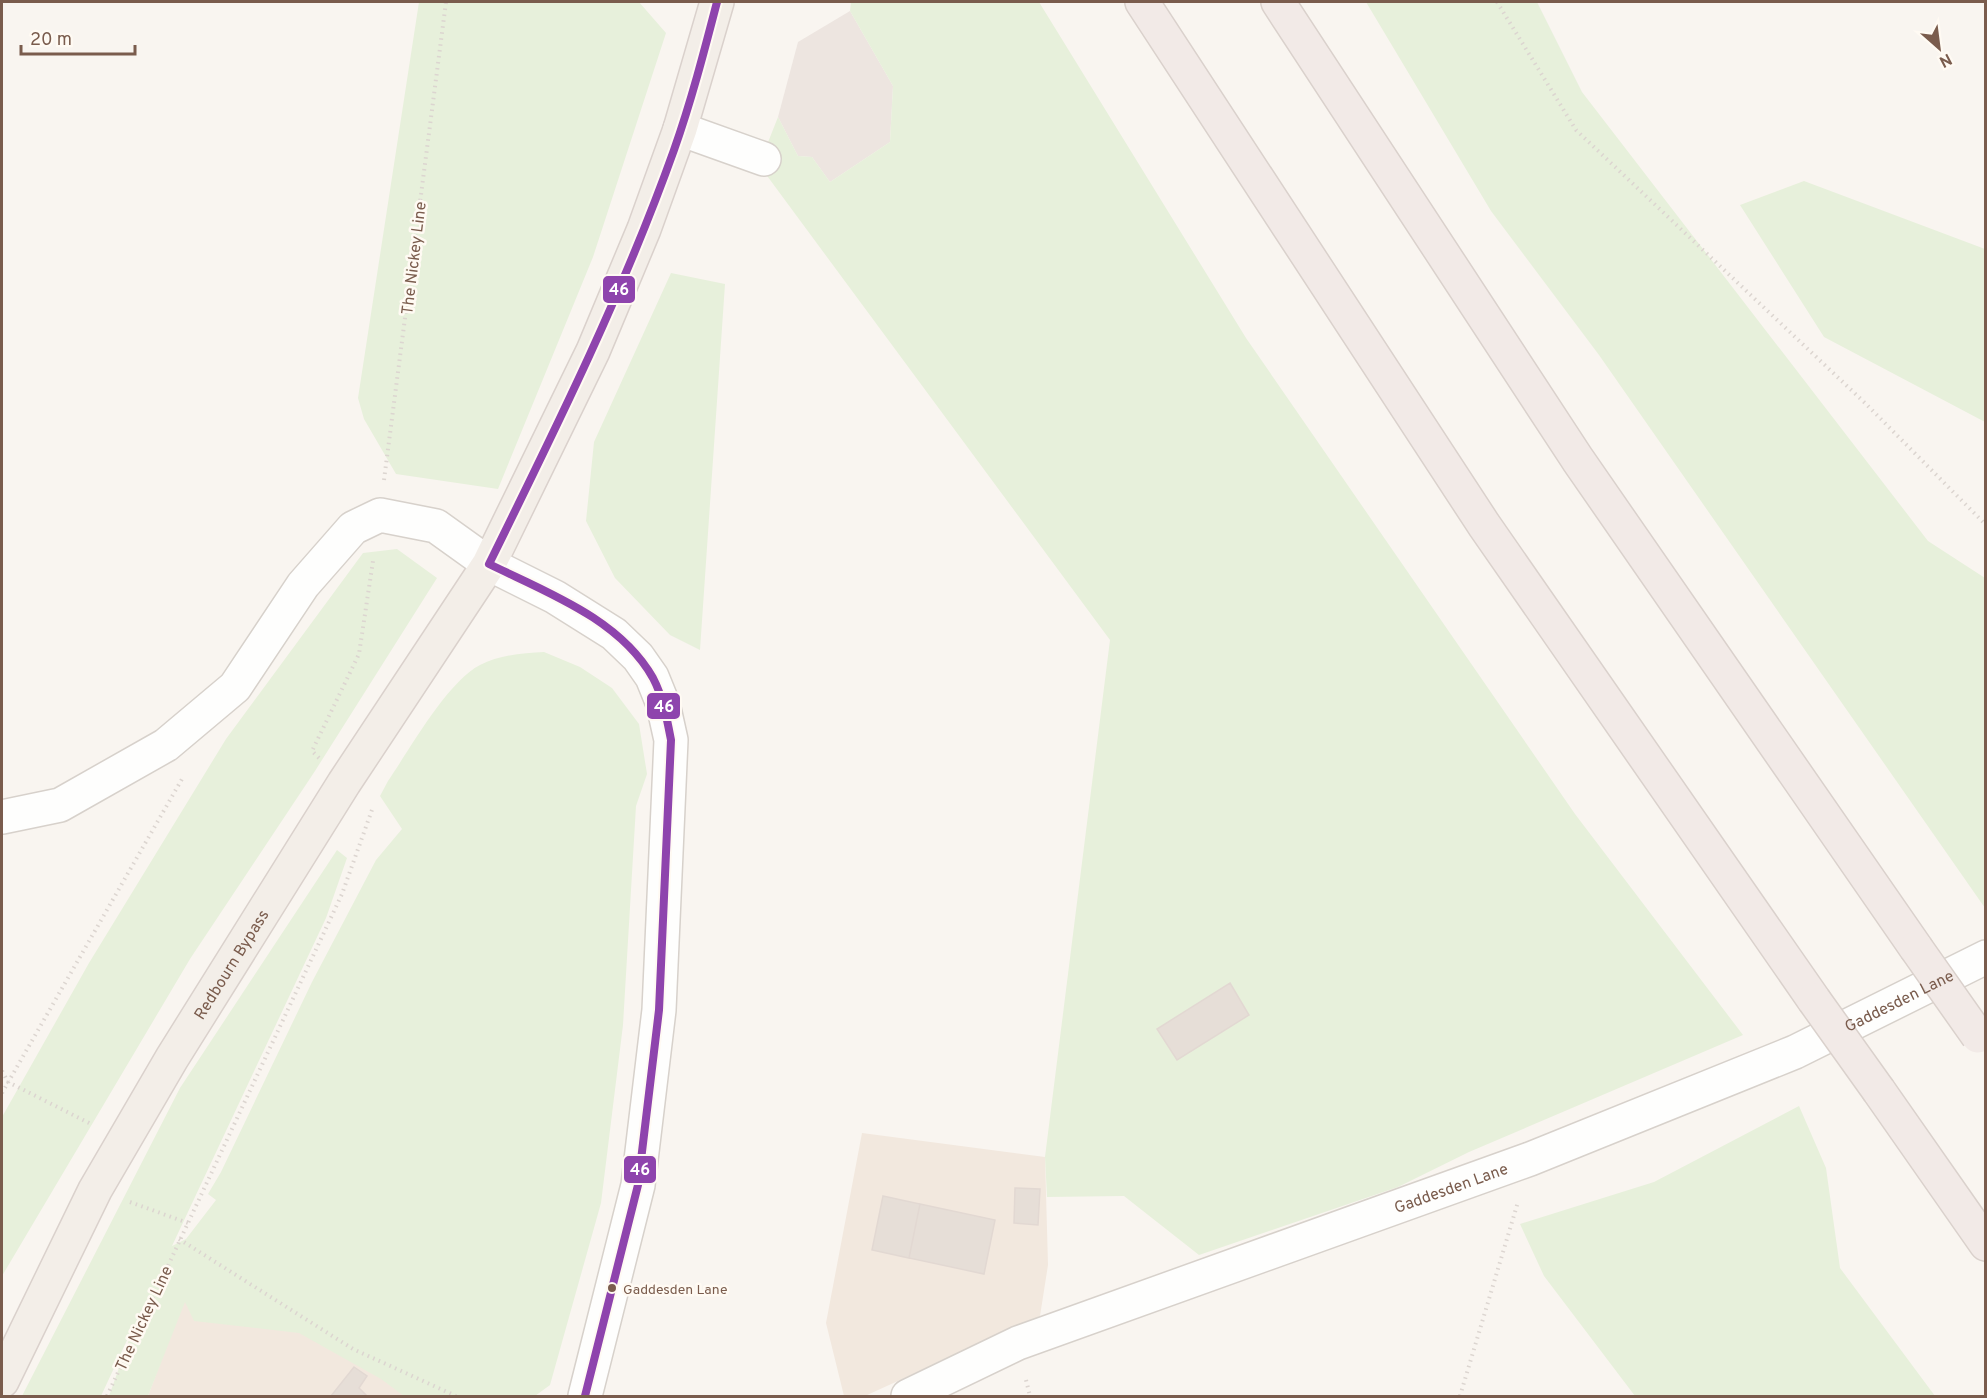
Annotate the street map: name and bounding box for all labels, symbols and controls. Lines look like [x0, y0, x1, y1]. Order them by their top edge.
scale bar [21, 18, 135, 56]
north arrow [1909, 18, 1969, 78]
text: 20 m [30, 29, 72, 52]
text: N [1935, 48, 1955, 71]
street label: The Nickey Line [398, 201, 432, 316]
line badge: 46 [602, 275, 636, 304]
text: 46 [609, 281, 629, 301]
line badge: 46 [646, 692, 681, 720]
text: 46 [654, 698, 674, 718]
street label: Redbourn Bypass [191, 907, 274, 1024]
street label: Gaddesden Lane [1842, 967, 1958, 1038]
line badge: 46 [623, 1155, 657, 1184]
street label: Gaddesden Lane [1392, 1160, 1511, 1219]
text: 46 [630, 1161, 650, 1181]
street label: The Nickey Line [112, 1263, 178, 1375]
marker: Gaddesden Lane [606, 1282, 618, 1294]
place label: Gaddesden Lane [623, 1282, 727, 1299]

